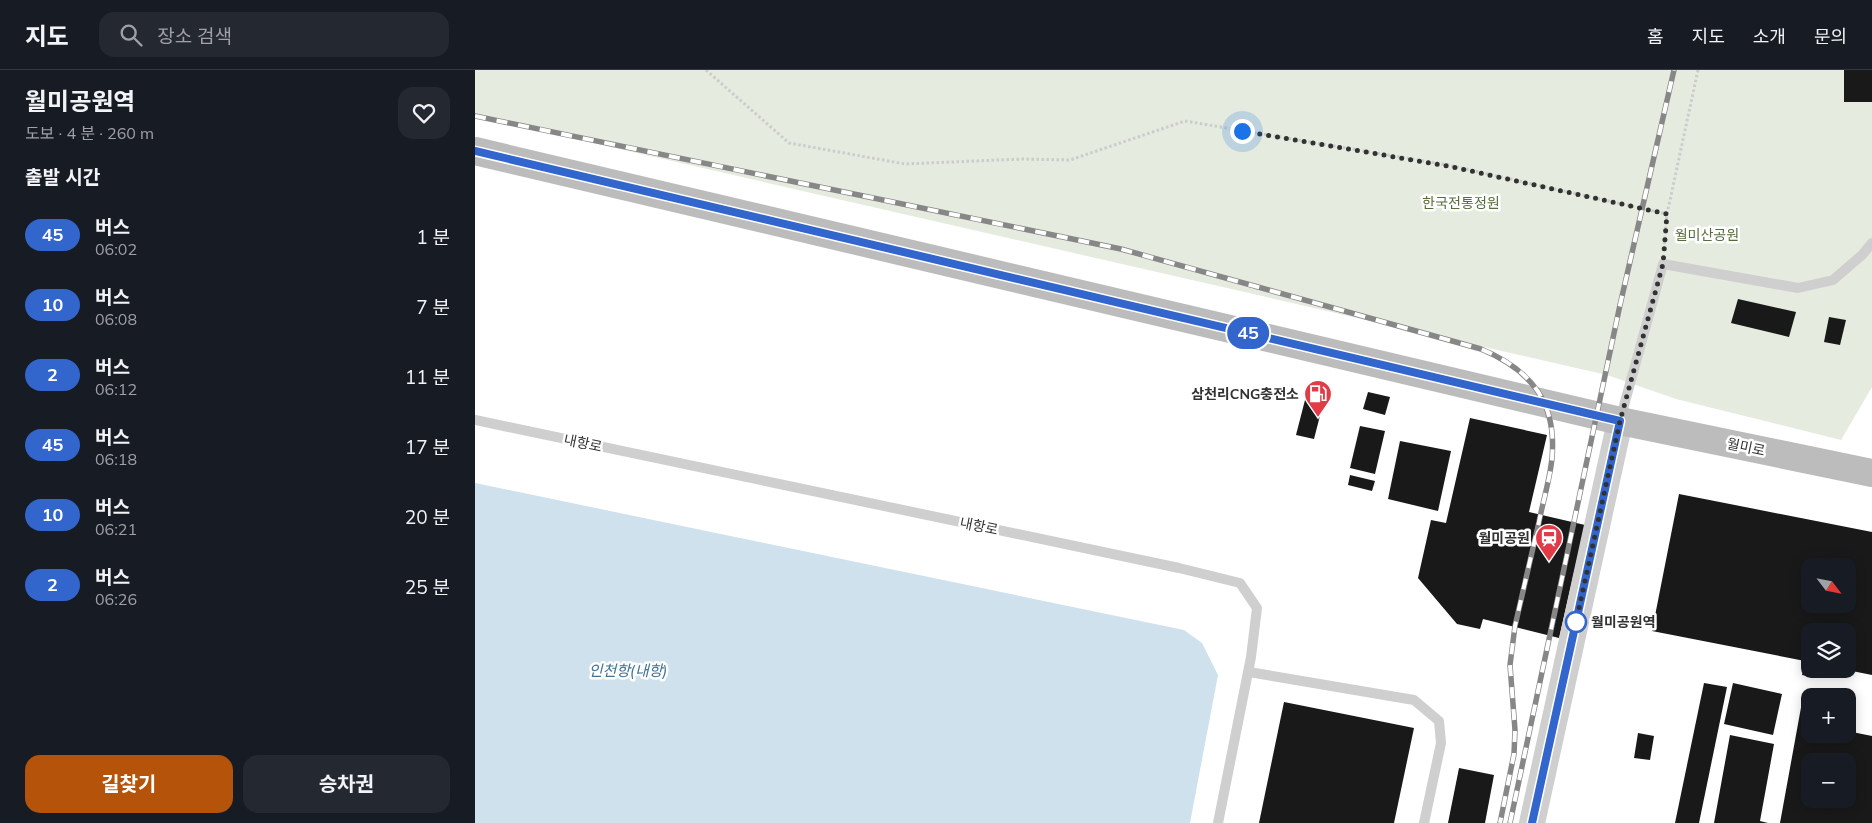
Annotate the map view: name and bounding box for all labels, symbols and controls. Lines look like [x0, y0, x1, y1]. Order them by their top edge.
search box [99, 12, 449, 57]
text: 지도 [25, 21, 69, 51]
icon: search [117, 21, 145, 49]
text: 장소 검색 [157, 24, 232, 48]
text: 홈 [1647, 25, 1664, 48]
text: 지도 [1692, 25, 1725, 48]
text: 소개 [1753, 25, 1786, 48]
text: 문의 [1814, 25, 1847, 48]
text: 월미공원역 [25, 86, 135, 116]
button: heart [398, 87, 450, 139]
your location [1230, 119, 1255, 144]
text: 도보 · 4 분 · 260 m [25, 123, 154, 143]
text: 출발 시간 [25, 165, 100, 189]
park label: 한국전통정원 [1422, 194, 1500, 212]
text: 버스 [95, 215, 130, 239]
text: 45 [42, 223, 63, 246]
text: 1 분 [416, 225, 450, 249]
park label: 월미산공원 [1675, 226, 1739, 244]
text: 06:02 [95, 239, 137, 259]
text: 버스 [95, 285, 130, 309]
text: 10 [42, 293, 63, 316]
text: 7 분 [416, 295, 450, 319]
text: 06:08 [95, 309, 137, 329]
line badge: 45 [1225, 317, 1271, 349]
text: 45 [1237, 321, 1259, 344]
text: 버스 [95, 355, 130, 379]
text: 2 [47, 363, 58, 386]
text: 11 분 [405, 365, 450, 389]
text: 06:12 [95, 379, 137, 399]
fuel station icon: 삼천리CNG충전소 [1303, 379, 1333, 418]
place label: 삼천리CNG충전소 [1191, 385, 1299, 403]
text: 버스 [95, 425, 130, 449]
street label: 내항로 [562, 430, 604, 456]
text: 45 [42, 433, 63, 456]
street label: 월미로 [1725, 434, 1767, 460]
text: 17 분 [405, 435, 450, 459]
text: 06:18 [95, 449, 137, 469]
text: 버스 [95, 495, 130, 519]
text: 10 [42, 503, 63, 526]
text: 20 분 [405, 505, 450, 529]
street label: 내항로 [958, 513, 1000, 539]
text: 06:21 [95, 519, 137, 539]
station icon: 월미공원 [1534, 523, 1564, 562]
place label: 월미공원 [1478, 529, 1530, 547]
north arrow [1801, 558, 1856, 612]
map controls [1801, 558, 1856, 808]
text: 버스 [95, 565, 130, 589]
text: 2 [47, 573, 58, 596]
text: 25 분 [405, 575, 450, 599]
text: 06:26 [95, 589, 137, 609]
marker: 월미공원역 [1565, 611, 1587, 633]
place label: 월미공원역 [1591, 613, 1655, 631]
button: layers [1801, 623, 1856, 678]
water label: 인천항(내항) [589, 661, 667, 680]
button: + [1801, 688, 1856, 743]
button: − [1801, 753, 1856, 808]
button: 길찾기 [25, 755, 233, 813]
button: 승차권 [243, 755, 450, 813]

